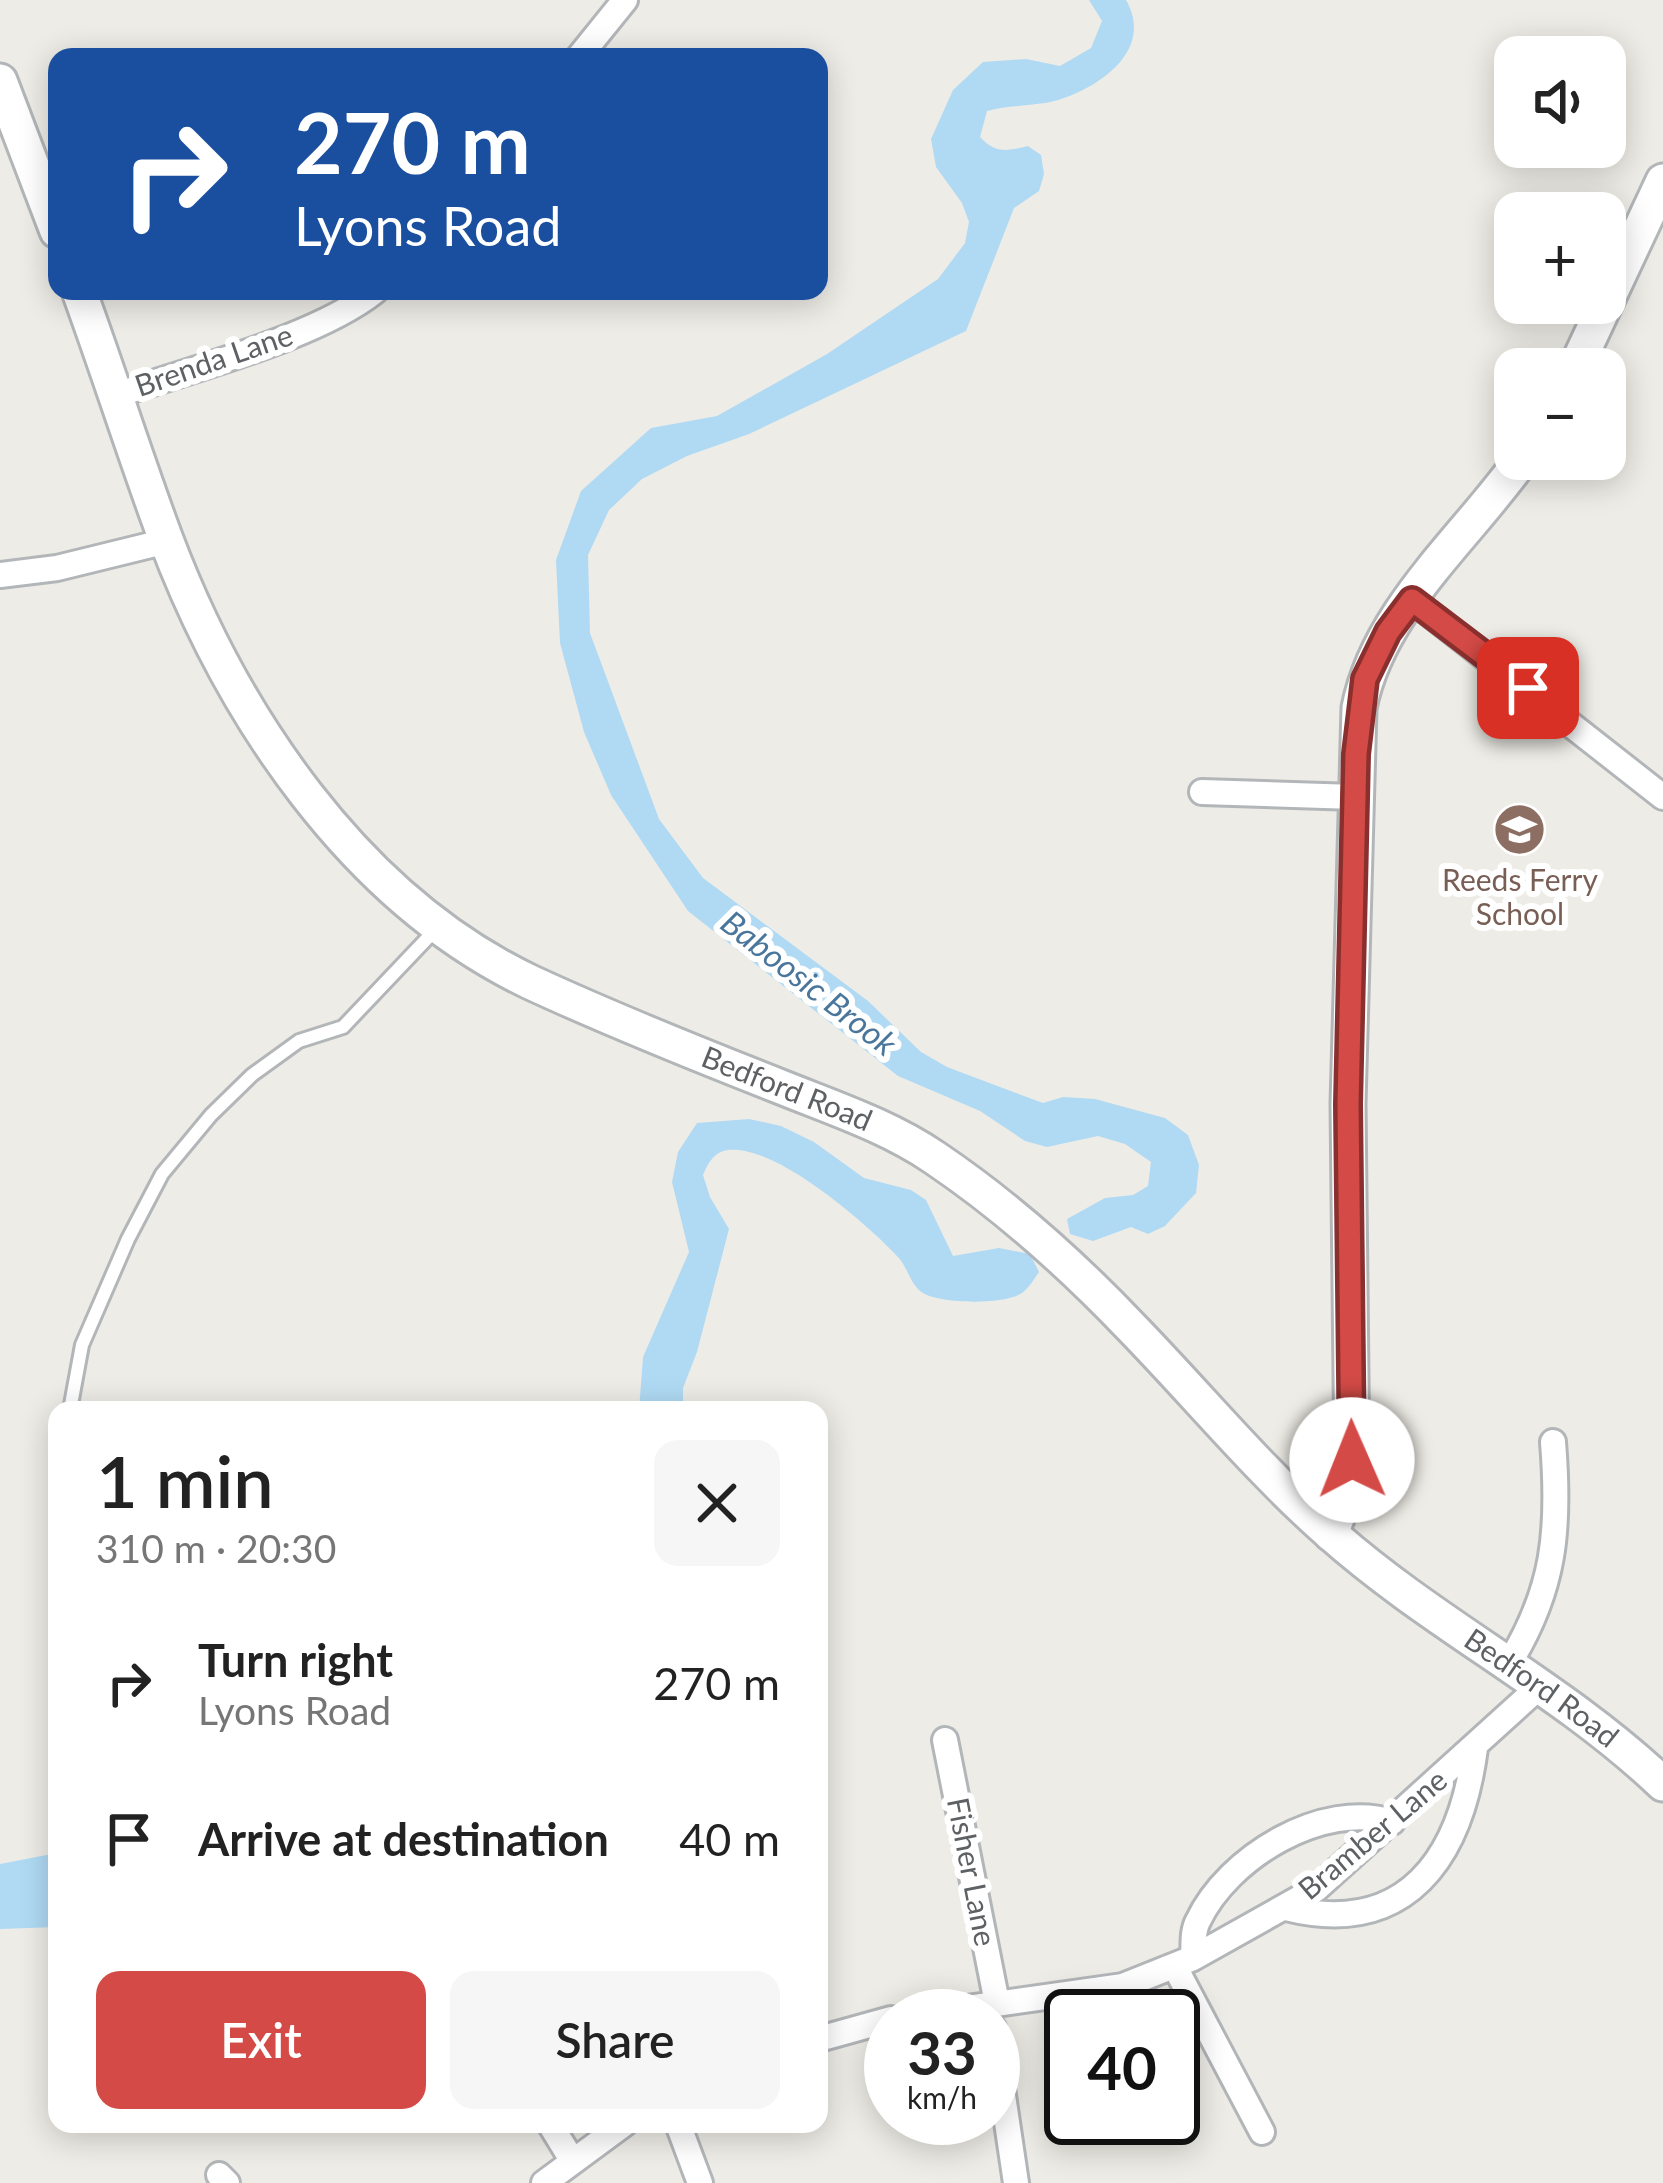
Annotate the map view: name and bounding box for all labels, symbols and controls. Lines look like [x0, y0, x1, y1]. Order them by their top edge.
map controls [1494, 36, 1626, 480]
button: sound [1494, 36, 1626, 168]
text: 270 m [294, 91, 531, 192]
icon: right [96, 96, 252, 252]
button: + [1494, 192, 1626, 324]
text: Lyons Road [294, 193, 562, 258]
street label: Brenda Lane [130, 315, 297, 403]
button: − [1494, 348, 1626, 480]
pin [1477, 637, 1579, 739]
icon: arrive [1495, 655, 1561, 721]
school or university icon: Reeds Ferry School [1492, 801, 1548, 857]
place label: Reeds Ferry School [1442, 861, 1598, 931]
water label: Baboosic Brook [714, 901, 906, 1063]
street label: Bedford Road [697, 1037, 878, 1138]
position arrow [1289, 1397, 1415, 1523]
text: 1 min [96, 1437, 274, 1523]
button: close [654, 1440, 780, 1566]
text: 310 m · 20:30 [96, 1525, 336, 1571]
street label: Bedford Road [1458, 1620, 1626, 1754]
text: Turn right [198, 1633, 393, 1687]
icon: right [96, 1650, 162, 1716]
text: 270 m [653, 1656, 780, 1710]
text: Lyons Road [198, 1687, 391, 1733]
street label: Bramber Lane [1290, 1761, 1453, 1906]
street label: Fisher Lane [941, 1794, 1005, 1949]
icon: arrive [96, 1806, 162, 1872]
text: Arrive at destination [198, 1812, 609, 1866]
text: 40 m [679, 1812, 780, 1866]
button: Exit [96, 1971, 426, 2109]
button: Share [450, 1971, 780, 2109]
speed limit sign: 40 [1044, 1989, 1200, 2145]
text: 33 [907, 2016, 977, 2088]
text: km/h [907, 2079, 977, 2115]

